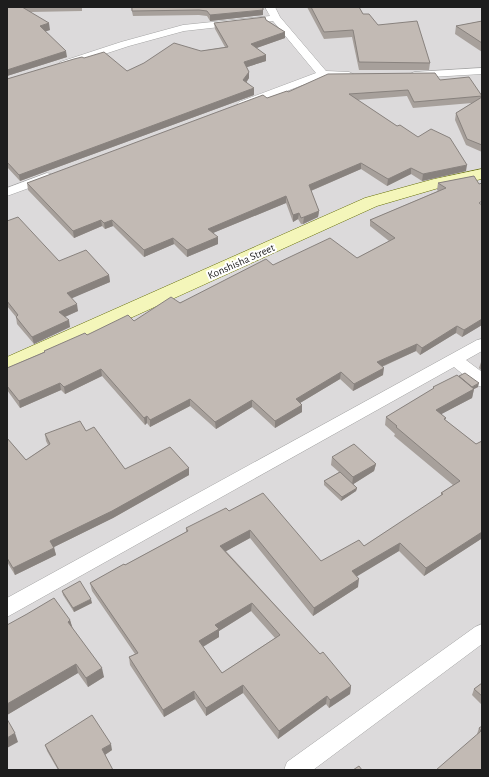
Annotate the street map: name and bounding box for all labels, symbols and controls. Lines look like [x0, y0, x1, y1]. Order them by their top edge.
street label: Konshisha Street [206, 242, 277, 281]

